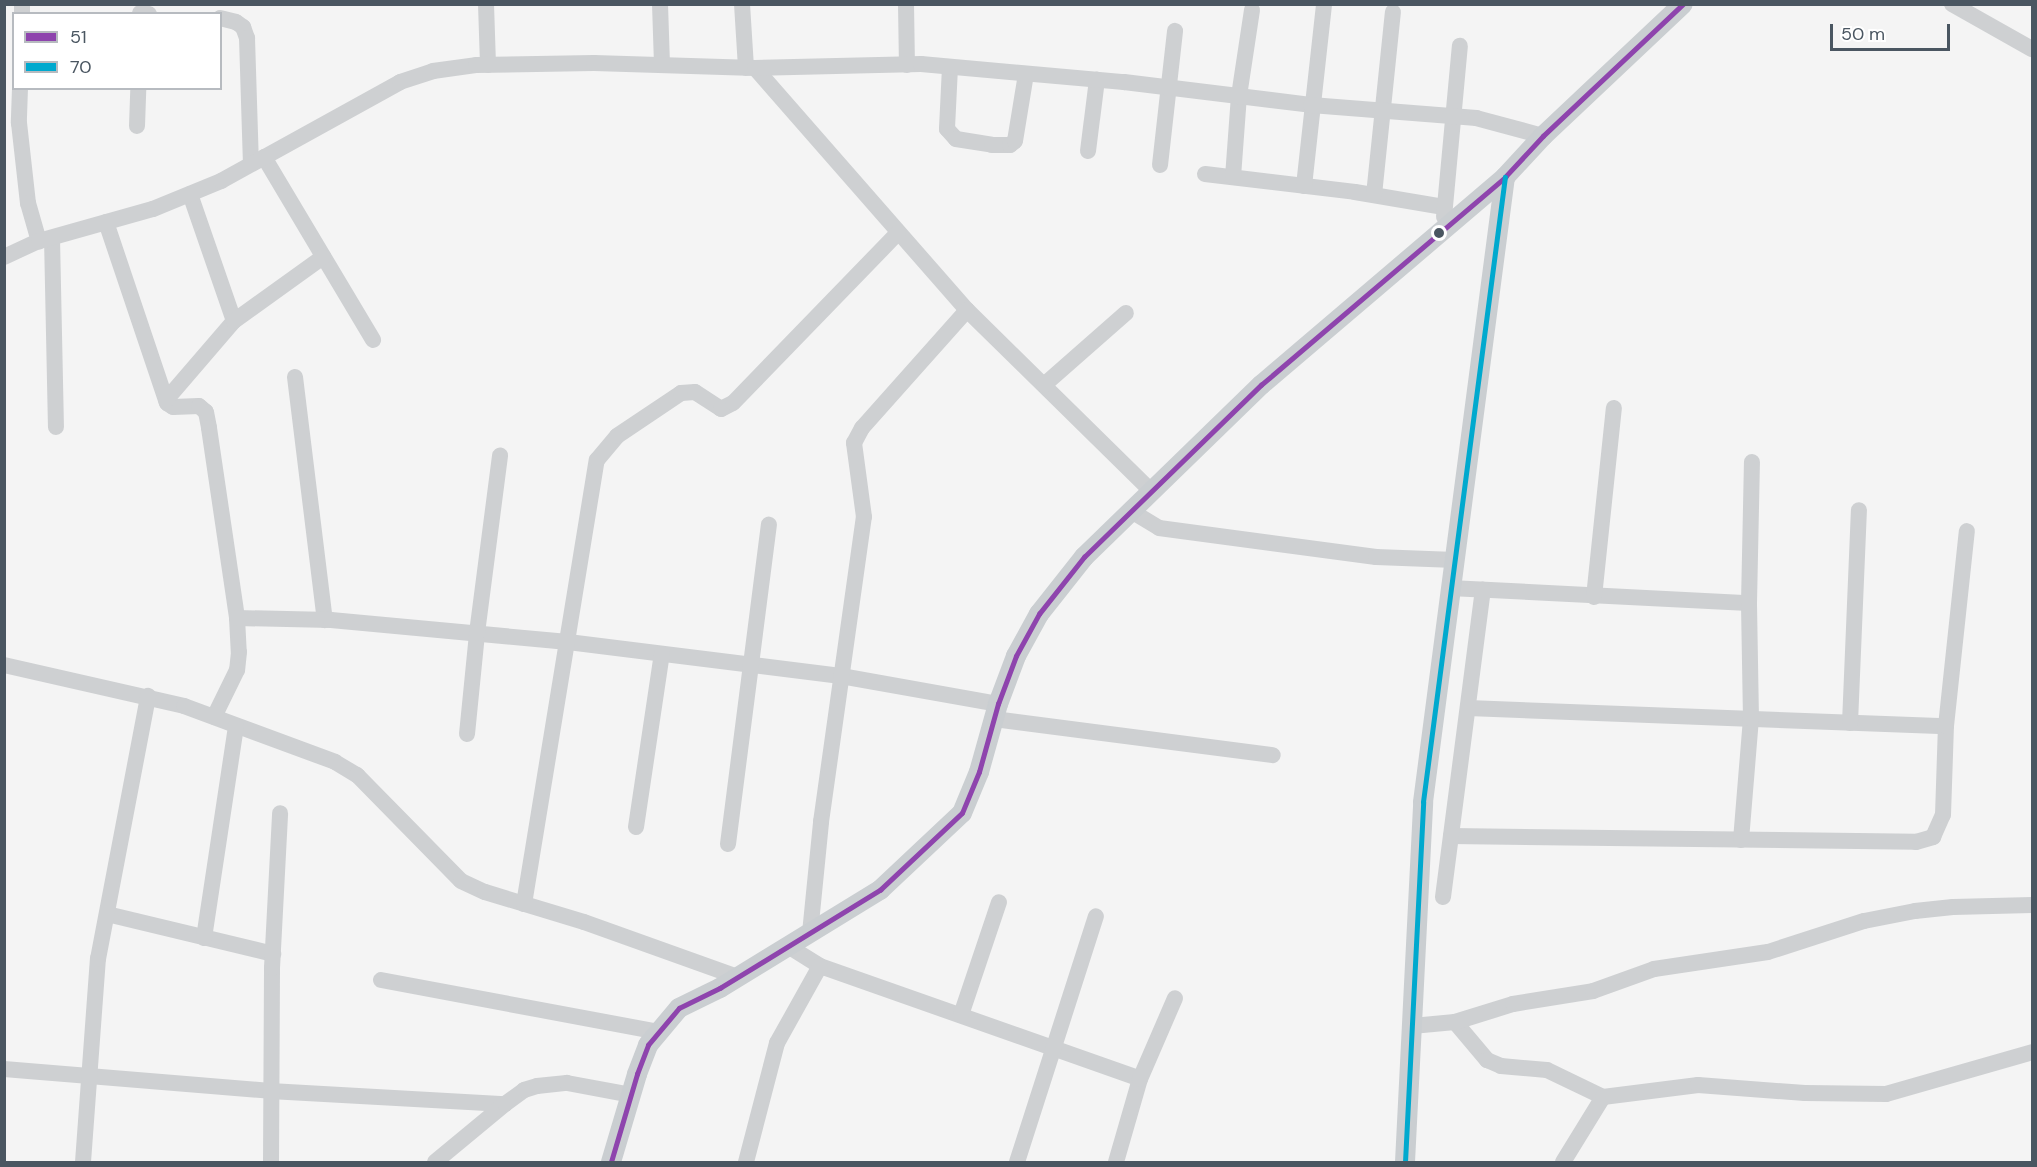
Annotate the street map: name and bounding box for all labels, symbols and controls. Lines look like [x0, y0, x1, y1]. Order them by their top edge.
legend [12, 12, 222, 90]
scale bar [1833, 12, 1953, 50]
text: 50 m [1841, 22, 1885, 46]
text: 51 [70, 25, 87, 49]
text: 70 [70, 55, 92, 79]
unlabelled marker [1433, 227, 1445, 239]

